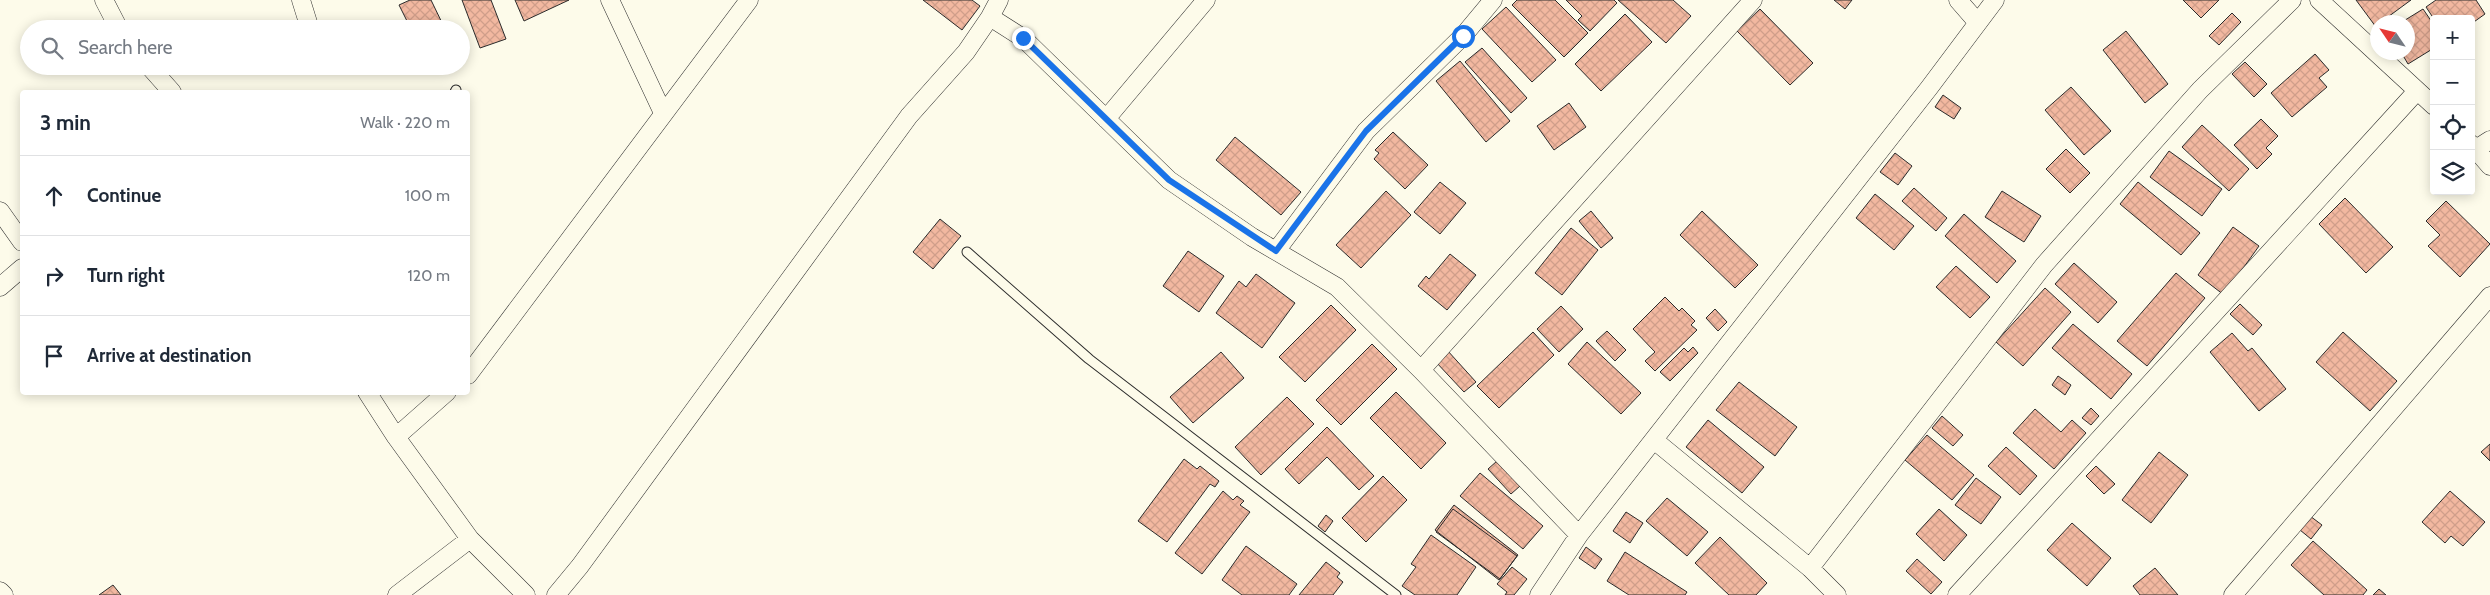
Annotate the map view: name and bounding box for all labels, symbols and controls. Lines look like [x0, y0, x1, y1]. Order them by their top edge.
north arrow [2370, 15, 2415, 60]
map controls [2430, 15, 2475, 195]
button: + [2430, 15, 2475, 60]
search box [20, 20, 470, 75]
route start [1452, 25, 1475, 48]
route end [1012, 27, 1035, 50]
icon: search [38, 34, 66, 62]
text: Search here [78, 36, 172, 59]
button: − [2430, 60, 2475, 105]
button: locate [2430, 105, 2475, 150]
text: 3 min [40, 110, 91, 135]
text: Walk · 220 m [360, 113, 450, 132]
button: layers [2430, 150, 2475, 195]
icon: ahead [40, 182, 68, 210]
text: Continue [87, 184, 161, 207]
text: 100 m [405, 186, 450, 205]
icon: right [40, 262, 68, 290]
text: Turn right [87, 264, 165, 287]
text: 120 m [408, 266, 450, 285]
icon: arrive [40, 342, 68, 370]
text: Arrive at destination [87, 344, 251, 367]

